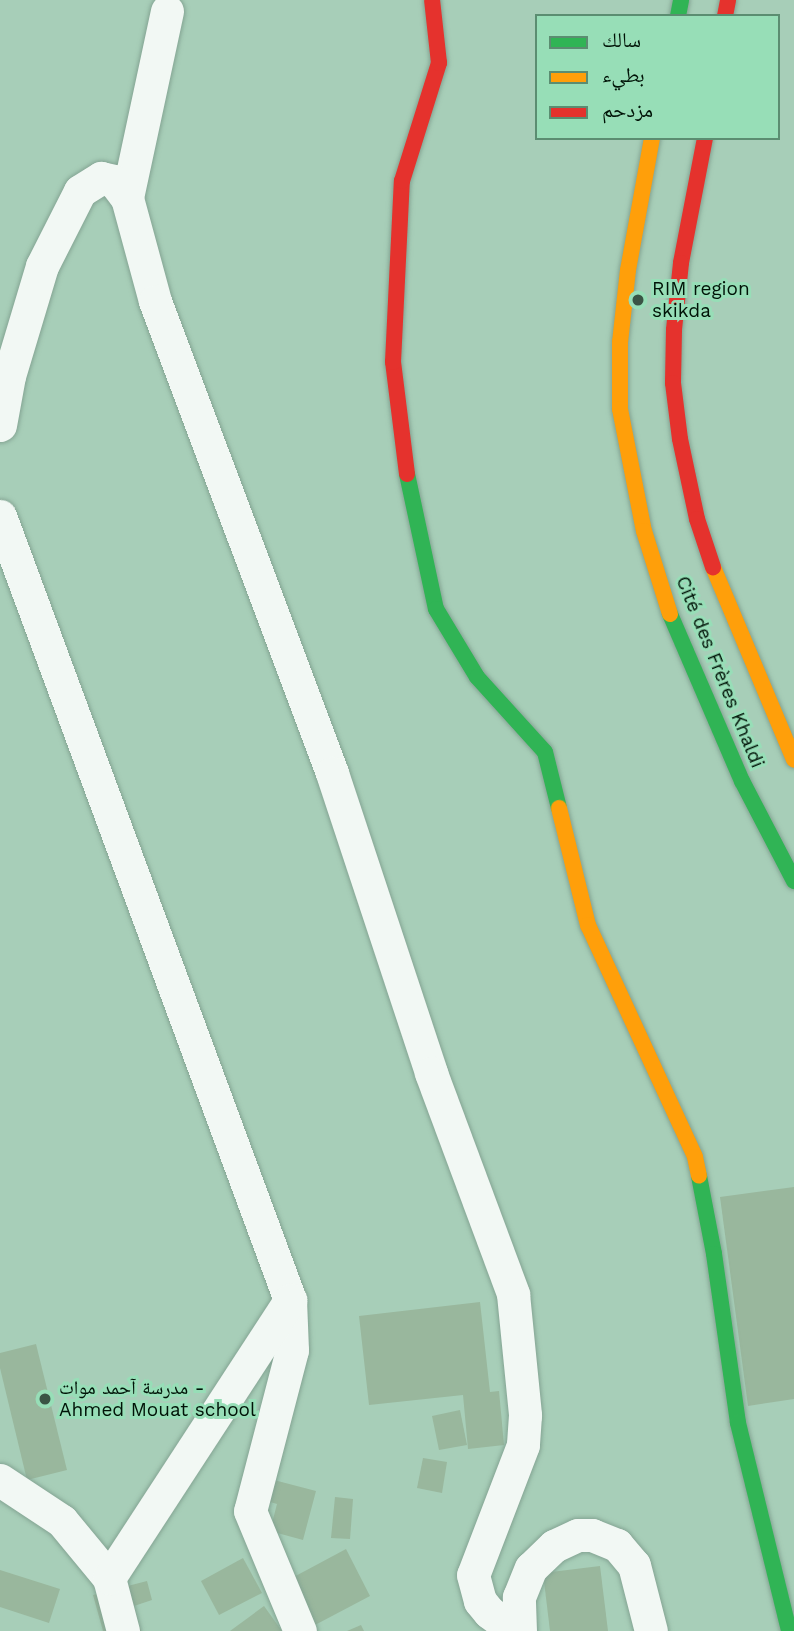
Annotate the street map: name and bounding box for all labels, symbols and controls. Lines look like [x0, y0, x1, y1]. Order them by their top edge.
legend [535, 14, 780, 140]
text: سالك [602, 27, 641, 52]
text: بطيء [602, 62, 645, 87]
text: مزدحم [602, 97, 653, 122]
place label: RIM region skikda [652, 278, 750, 322]
marker: RIM region skikda [630, 292, 646, 308]
street label: Cité des Frères Khaldi [671, 573, 769, 771]
place label: مدرسة آحمد موات - Ahmed Mouat school [59, 1377, 256, 1421]
marker: مدرسة آحمد موات - Ahmed Mouat school [37, 1391, 53, 1407]

